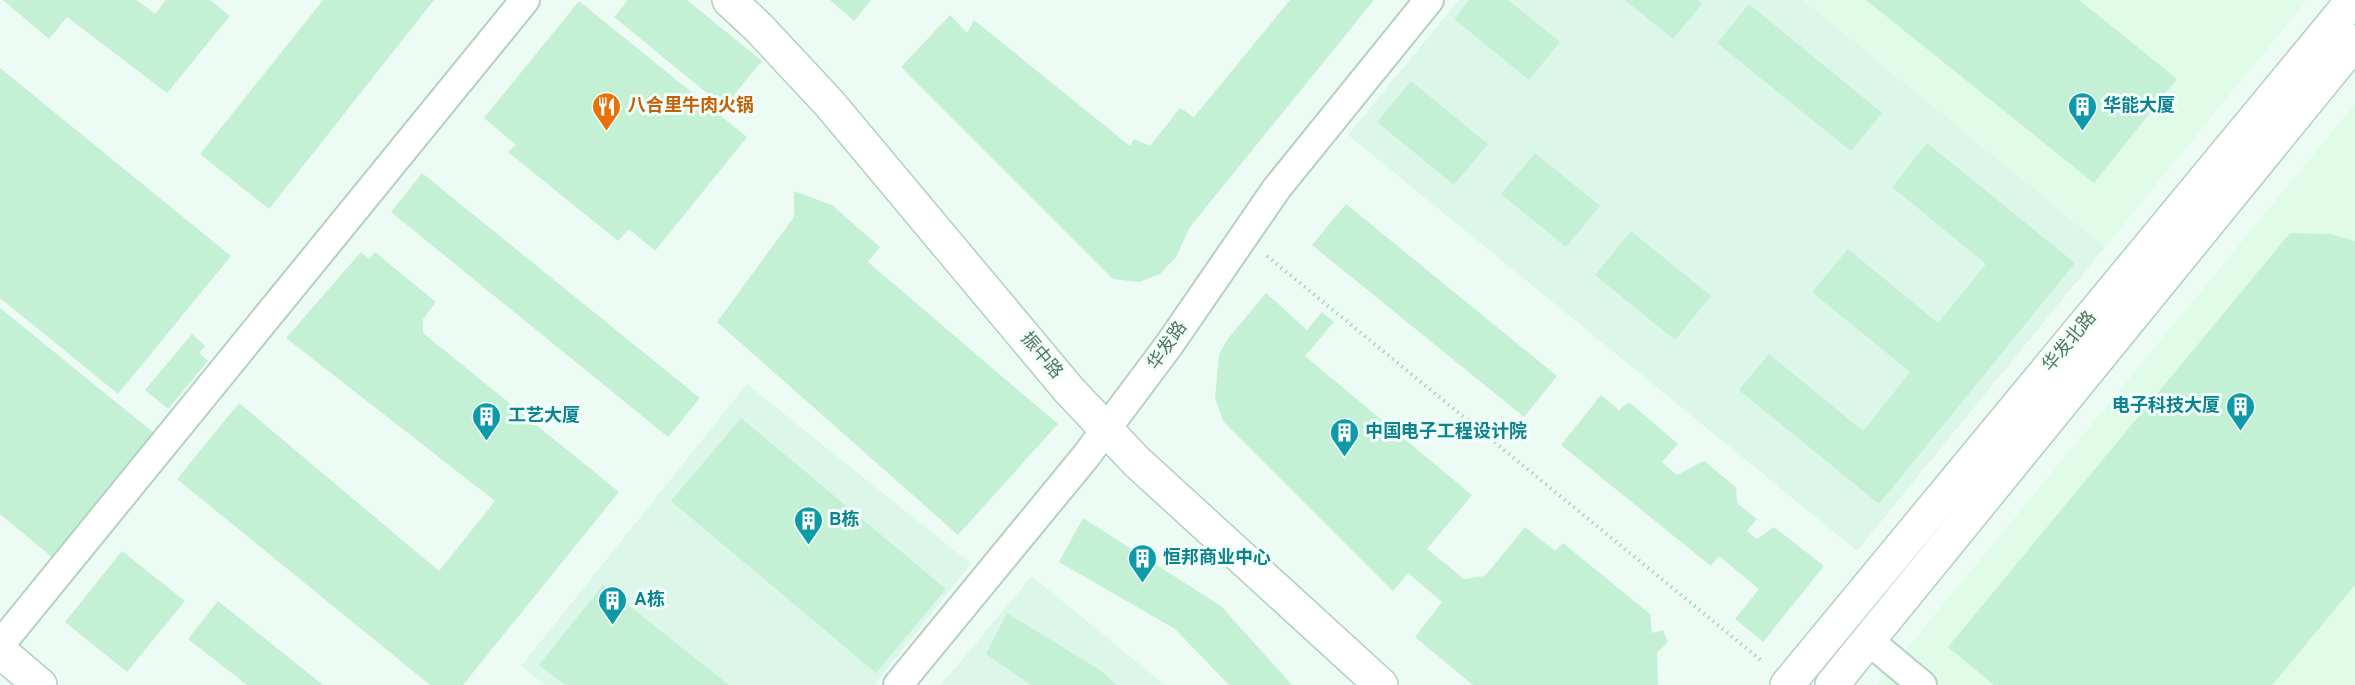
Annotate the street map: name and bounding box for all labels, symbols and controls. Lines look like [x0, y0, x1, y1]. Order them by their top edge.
restaurant icon: 八合里牛肉火锅 [591, 90, 623, 132]
building icon: 华能大厦 [2066, 90, 2098, 132]
place label: 八合里牛肉火锅 [628, 95, 754, 118]
place label: 华能大厦 [2103, 95, 2175, 118]
street label: 华发北路 [2038, 307, 2102, 377]
street label: 华发路 [1143, 317, 1193, 375]
street label: 振中路 [1015, 328, 1067, 384]
building icon: 电子科技大厦 [2225, 390, 2257, 432]
place label: 电子科技大厦 [2112, 395, 2220, 418]
building icon: 工艺大厦 [471, 400, 503, 442]
place label: 工艺大厦 [508, 405, 580, 428]
building icon: 中国电子工程设计院 [1328, 416, 1360, 458]
place label: 中国电子工程设计院 [1365, 421, 1527, 444]
building icon: B栋 [792, 504, 824, 546]
place label: B栋 [829, 509, 859, 532]
building icon: 恒邦商业中心 [1126, 542, 1158, 584]
place label: 恒邦商业中心 [1163, 547, 1271, 570]
building icon: A栋 [597, 584, 629, 626]
place label: A栋 [634, 589, 665, 612]

